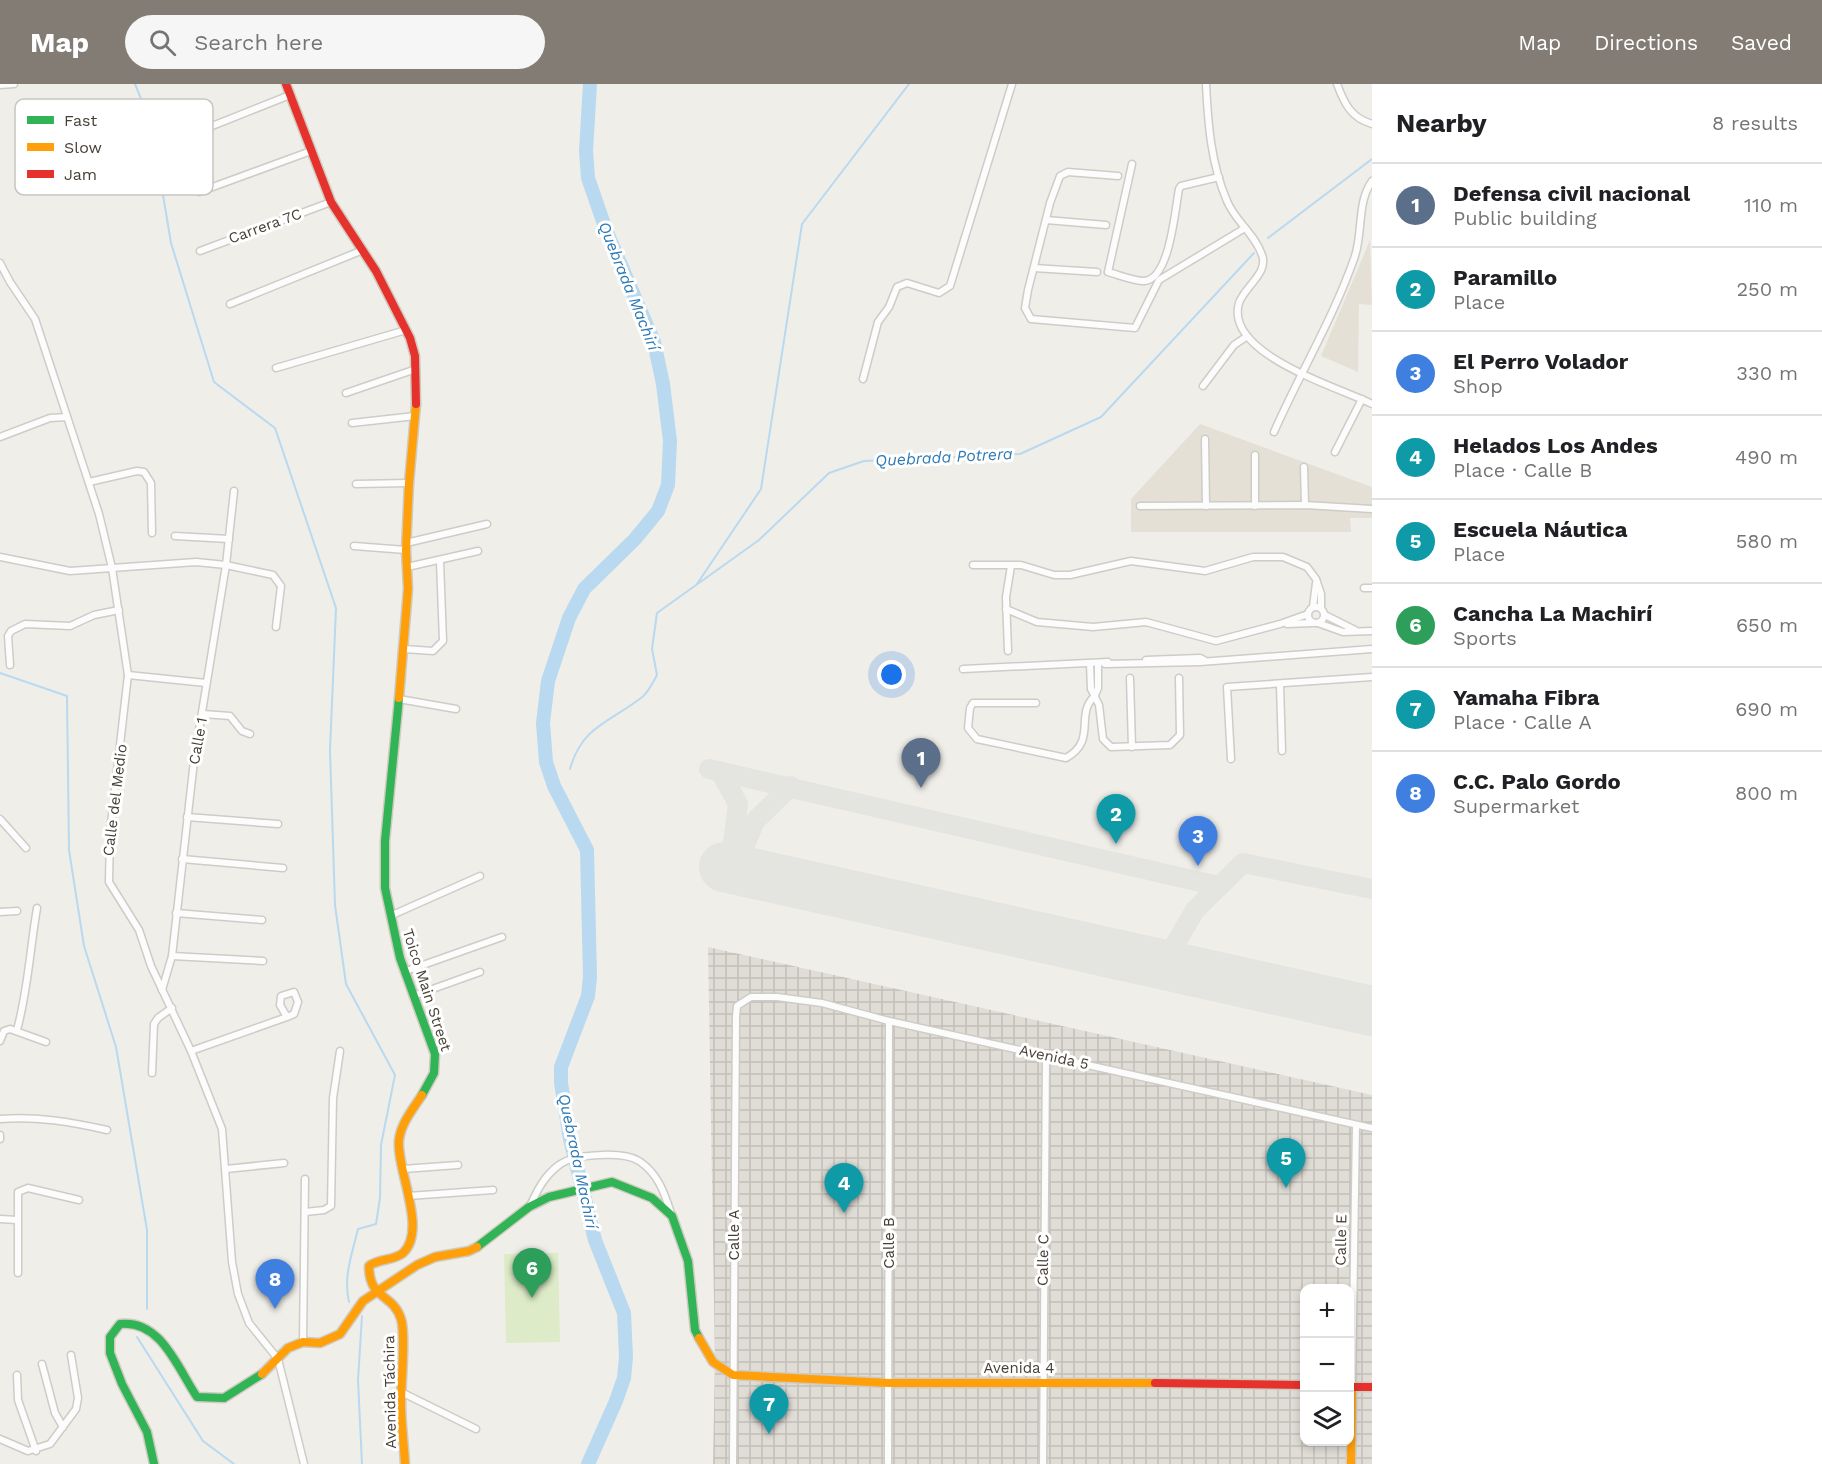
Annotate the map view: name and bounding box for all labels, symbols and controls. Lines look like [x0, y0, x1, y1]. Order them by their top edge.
search box [125, 15, 545, 69]
text: Map [30, 26, 89, 59]
icon: search [146, 26, 179, 59]
text: Search here [194, 30, 323, 55]
text: Map [1518, 30, 1561, 55]
text: Directions [1594, 30, 1698, 55]
text: Saved [1731, 30, 1792, 55]
legend [15, 99, 213, 195]
text: Nearby [1396, 108, 1487, 138]
text: Fast [64, 111, 97, 130]
text: 8 results [1712, 111, 1798, 135]
text: Slow [64, 138, 102, 157]
text: Jam [64, 165, 97, 184]
text: Defensa civil nacional [1453, 181, 1690, 206]
text: 1 [1411, 193, 1420, 217]
text: 110 m [1744, 193, 1798, 217]
street label: Carrera 7C [226, 204, 304, 248]
text: Public building [1453, 206, 1597, 230]
water label: Quebrada Machirí [595, 219, 664, 355]
text: Paramillo [1453, 265, 1557, 290]
text: 2 [1410, 277, 1421, 301]
text: 250 m [1736, 277, 1798, 301]
text: Place [1453, 290, 1505, 314]
text: El Perro Volador [1453, 349, 1628, 374]
text: 3 [1410, 361, 1421, 385]
text: 330 m [1736, 361, 1798, 385]
text: Shop [1453, 374, 1503, 398]
text: Helados Los Andes [1453, 433, 1658, 458]
water label: Quebrada Potrera [875, 444, 1013, 470]
text: 4 [1409, 445, 1422, 469]
text: 490 m [1735, 445, 1798, 469]
text: Place · Calle B [1453, 458, 1592, 482]
text: Escuela Náutica [1453, 517, 1627, 542]
text: 5 [1410, 529, 1421, 553]
text: 580 m [1736, 529, 1798, 553]
text: Place [1453, 542, 1505, 566]
text: Cancha La Machirí [1453, 601, 1652, 626]
text: 6 [1409, 613, 1422, 637]
text: 650 m [1736, 613, 1798, 637]
text: Sports [1453, 626, 1517, 650]
your location [877, 660, 906, 689]
text: Yamaha Fibra [1453, 685, 1600, 710]
text: 7 [1409, 697, 1422, 721]
text: 690 m [1735, 697, 1798, 721]
text: Place · Calle A [1453, 710, 1592, 734]
street label: Calle 1 [185, 716, 211, 766]
pin: 1 [902, 738, 940, 788]
street label: Calle del Medio [99, 743, 131, 857]
text: C.C. Palo Gordo [1453, 769, 1621, 794]
text: 8 [1409, 781, 1422, 805]
text: 800 m [1735, 781, 1798, 805]
pin: 2 [1096, 794, 1136, 844]
text: Supermarket [1453, 794, 1579, 818]
pin: 3 [1178, 816, 1218, 866]
street label: Toico Main Street [399, 927, 456, 1054]
street label: Avenida 5 [1018, 1041, 1090, 1073]
water label: Quebrada Machirí [554, 1092, 602, 1232]
pin: 5 [1266, 1138, 1306, 1188]
pin: 4 [824, 1164, 864, 1213]
street label: Calle A [725, 1209, 743, 1261]
street label: Calle E [1332, 1214, 1350, 1266]
street label: Calle B [880, 1217, 898, 1269]
street label: Calle C [1034, 1234, 1052, 1286]
pin: 6 [512, 1248, 552, 1298]
pin: 8 [256, 1260, 294, 1309]
map controls [1300, 1284, 1354, 1446]
button: + [1300, 1284, 1354, 1338]
street label: Avenida Táchira [380, 1335, 400, 1449]
button: − [1300, 1338, 1354, 1392]
street label: Avenida 4 [984, 1359, 1054, 1377]
pin: 7 [750, 1384, 788, 1434]
button: layers [1300, 1392, 1354, 1446]

